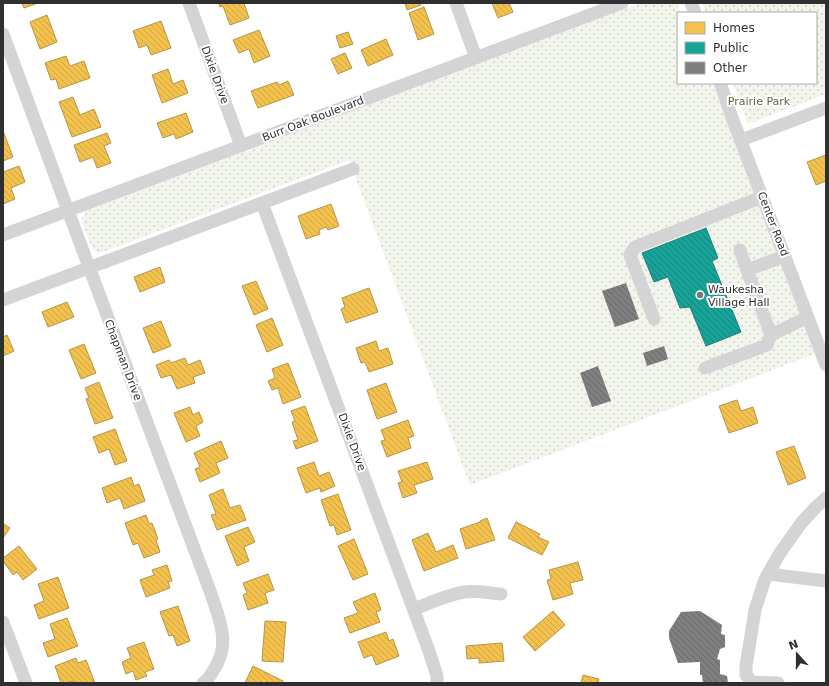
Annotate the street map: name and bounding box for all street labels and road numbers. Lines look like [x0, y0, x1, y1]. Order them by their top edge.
street label: Dixie Drive [199, 44, 232, 106]
street label: Burr Oak Boulevard [260, 94, 366, 144]
street label: Center Road [755, 190, 791, 258]
street label: Chapman Drive [102, 318, 144, 403]
street label: Dixie Drive [336, 411, 369, 473]

